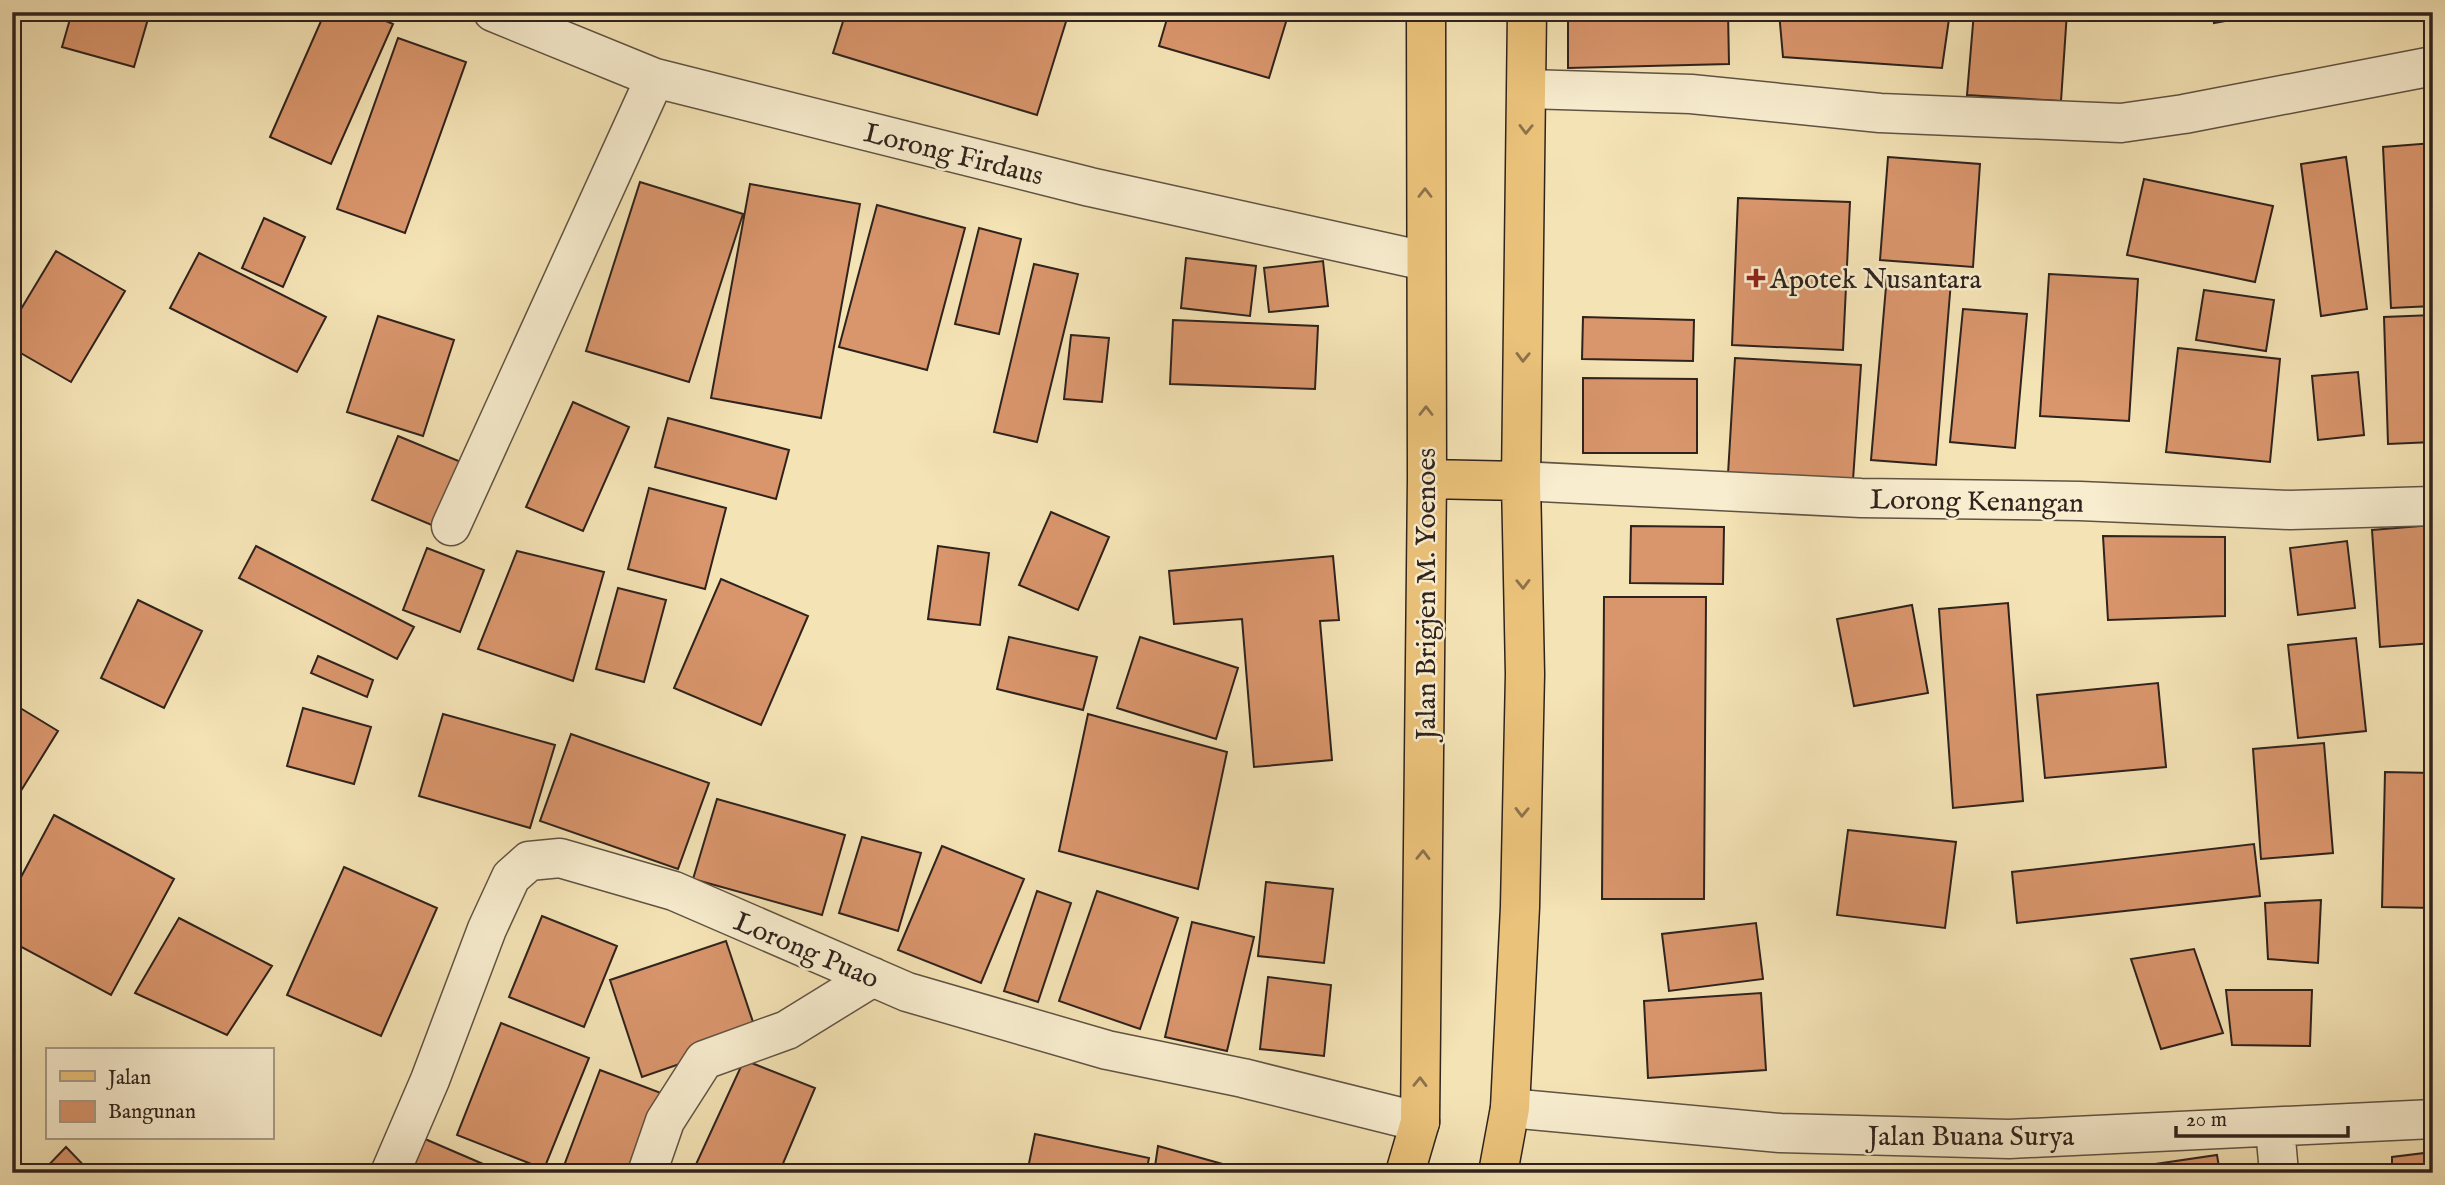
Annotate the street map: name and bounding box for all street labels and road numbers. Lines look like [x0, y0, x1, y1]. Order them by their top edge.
street label: Lorong Firdaus [860, 116, 1047, 195]
street label: Jalan Brigjen M. Yoenoes [1410, 448, 1445, 743]
street label: Lorong Kenangan [1870, 483, 2084, 522]
street label: Lorong Puao [728, 905, 884, 998]
street label: Jalan Buana Surya [1865, 1120, 2075, 1155]

